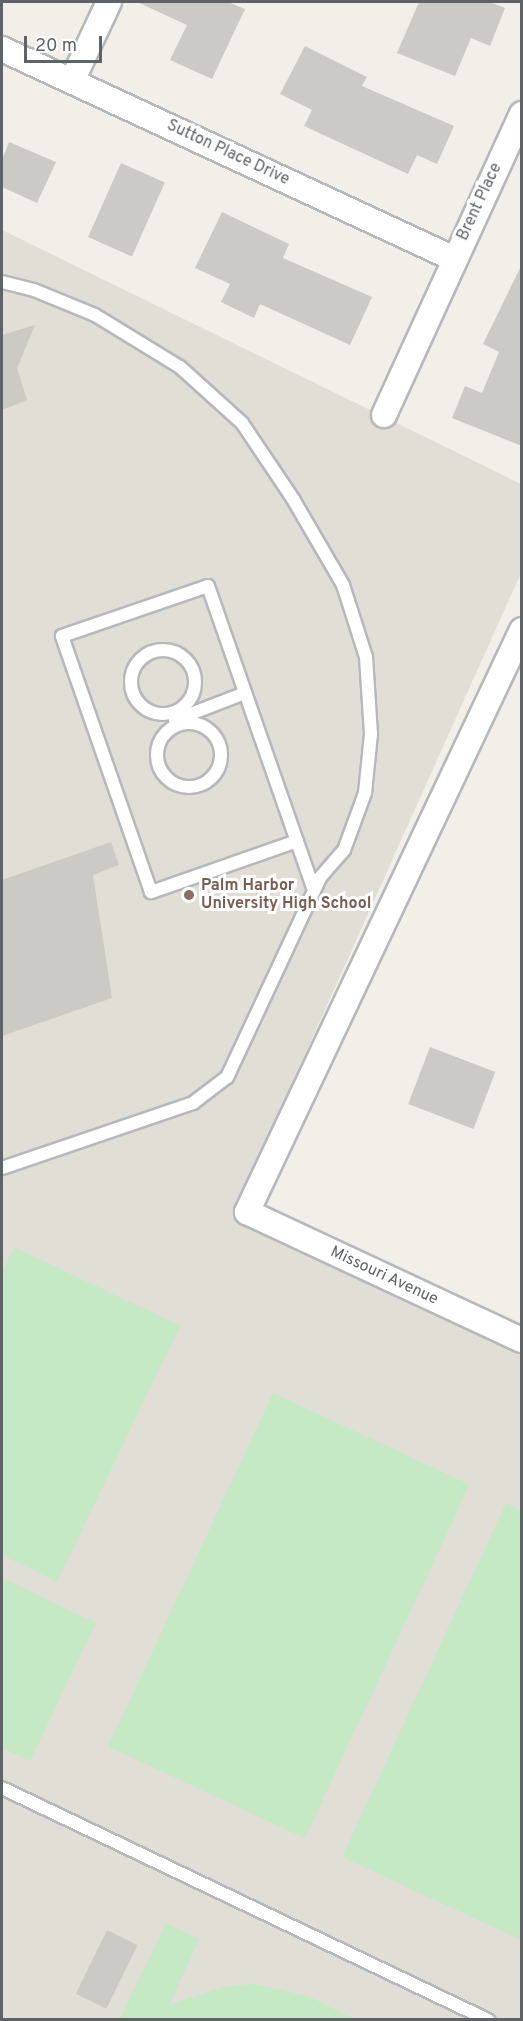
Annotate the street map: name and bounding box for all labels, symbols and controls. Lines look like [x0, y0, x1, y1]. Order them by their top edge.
scale bar [27, 24, 105, 62]
text: 20 m [35, 35, 77, 58]
street label: Sutton Place Drive [164, 116, 292, 190]
street label: Brent Place [454, 160, 506, 244]
place label: Palm Harbor University High School [201, 876, 371, 914]
marker: Palm Harbor University High School [182, 888, 196, 902]
street label: Missouri Avenue [327, 1243, 441, 1309]

